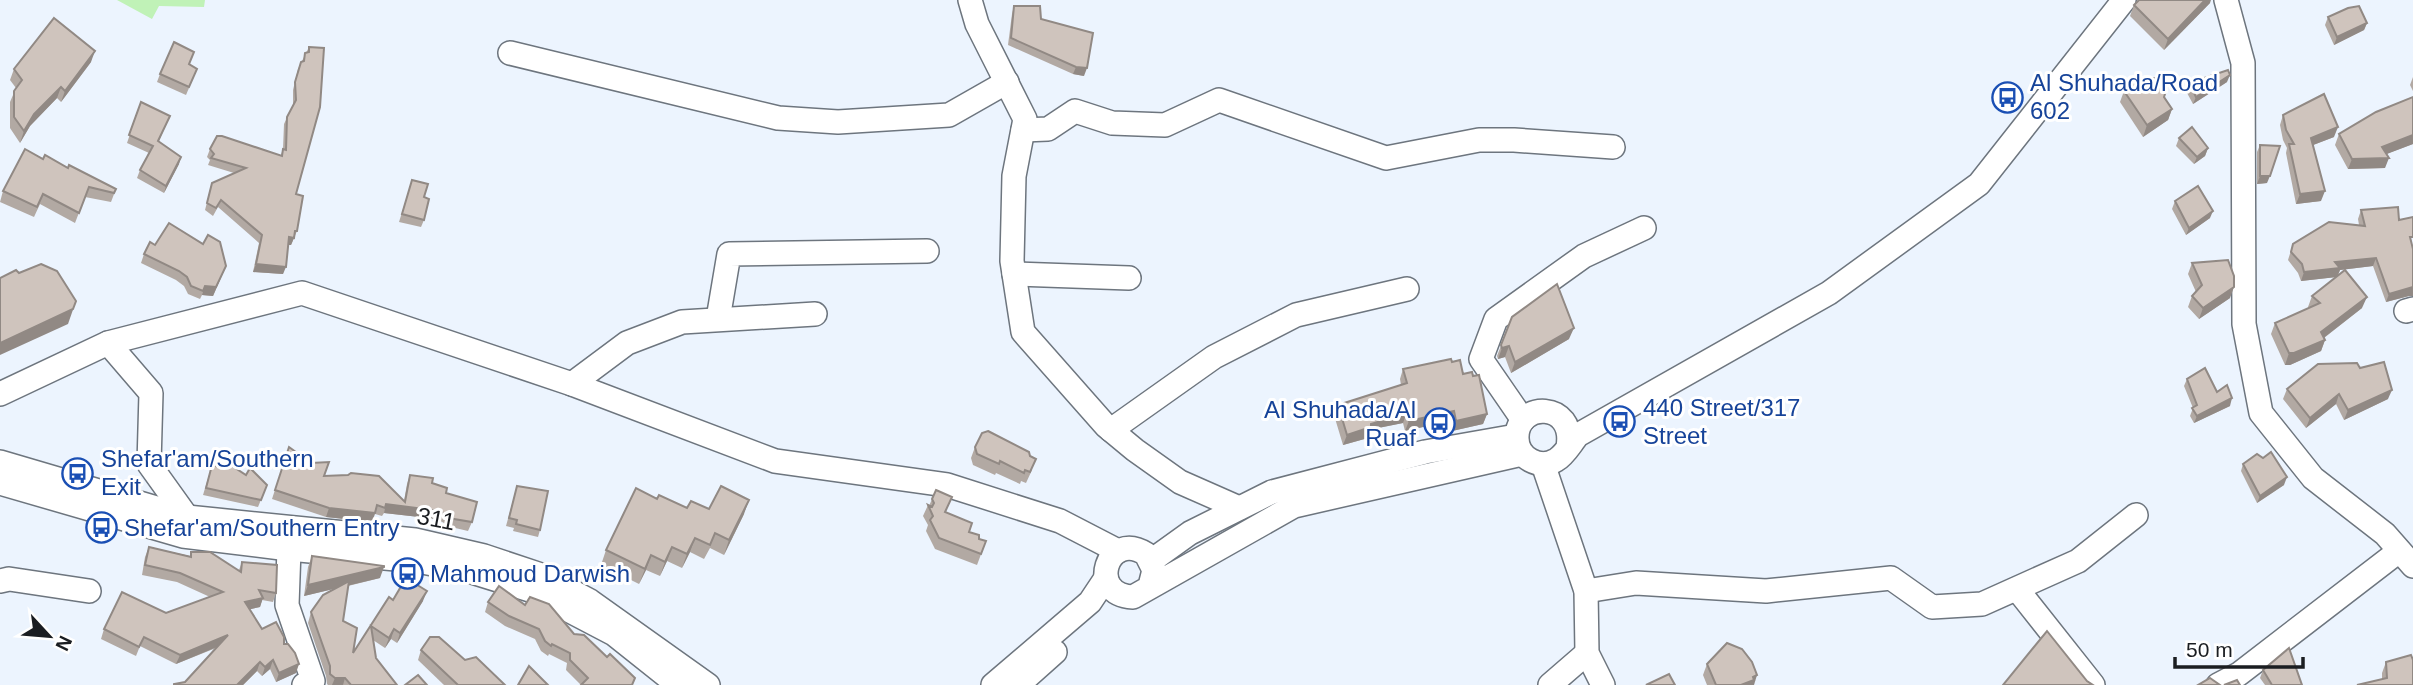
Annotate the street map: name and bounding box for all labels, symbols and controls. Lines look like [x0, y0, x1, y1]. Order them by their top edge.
place label: Al Shuhada/Road 602 [2030, 69, 2218, 124]
bus stop icon: Al Shuhada/Road 602 [1990, 80, 2024, 114]
place label: 440 Street/317 Street [1643, 394, 1800, 449]
place label: Al Shuhada/Al Ruaf [1264, 396, 1416, 451]
bus stop icon: 440 Street/317 Street [1603, 405, 1637, 439]
bus stop icon: Al Shuhada/Al Ruaf [1422, 407, 1456, 441]
place label: Shefar'am/Southern Exit [101, 445, 314, 500]
bus stop icon: Shefar'am/Southern Exit [61, 456, 95, 490]
street label: 311 [415, 502, 457, 535]
bus stop icon: Shefar'am/Southern Entry [84, 511, 118, 545]
place label: Shefar'am/Southern Entry [124, 514, 399, 541]
bus stop icon: Mahmoud Darwish [390, 557, 424, 591]
place label: Mahmoud Darwish [430, 560, 630, 587]
north arrow [14, 601, 84, 671]
scale bar [2175, 626, 2303, 670]
text: N [51, 632, 76, 654]
text: 50 m [2186, 638, 2233, 661]

